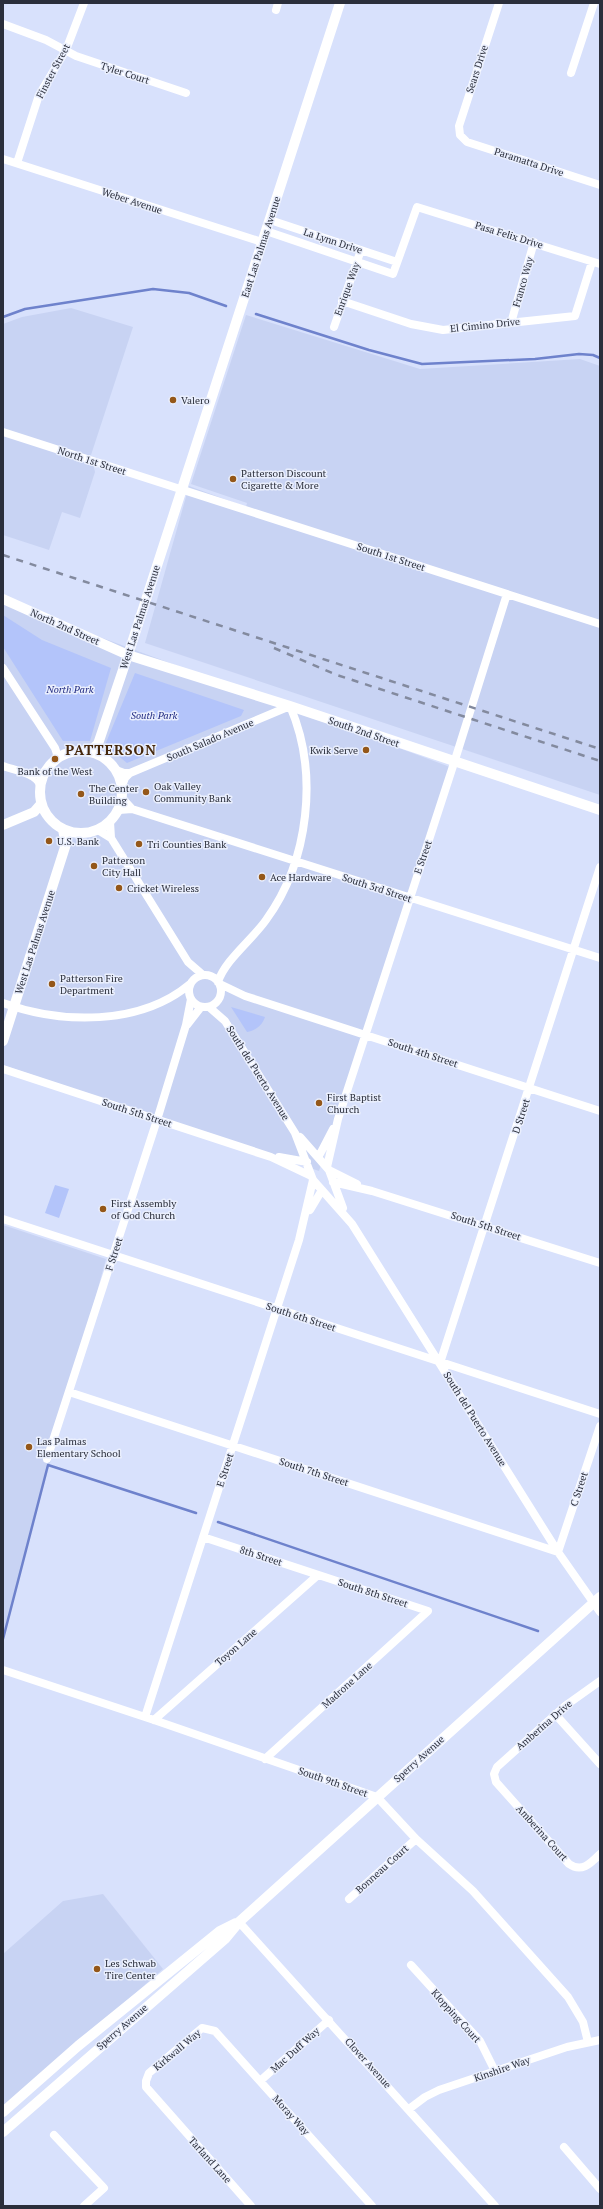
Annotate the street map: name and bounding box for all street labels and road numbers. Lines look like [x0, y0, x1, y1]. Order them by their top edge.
street label: Finster Street [33, 41, 73, 101]
street label: Sears Drive [463, 43, 491, 95]
street label: Tyler Court [99, 59, 151, 87]
street label: Paramatta Drive [493, 145, 565, 179]
street label: Weber Avenue [100, 185, 164, 217]
street label: East Las Palmas Avenue [238, 195, 284, 299]
street label: Pasa Felix Drive [473, 218, 545, 252]
street label: La Lynn Drive [302, 225, 364, 257]
street label: Franco Way [510, 255, 537, 309]
street label: Enrique Way [331, 260, 363, 318]
street label: El Cimino Drive [449, 315, 521, 335]
street label: North 1st Street [56, 444, 128, 478]
street label: South 1st Street [355, 540, 427, 574]
street label: West Las Palmas Avenue [117, 563, 163, 671]
street label: North 2nd Street [28, 606, 102, 648]
street label: South 2nd Street [327, 714, 402, 750]
street label: South Salado Avenue [165, 716, 255, 764]
street label: E Street [411, 838, 435, 876]
street label: South 3rd Street [341, 871, 414, 905]
street label: West Las Palmas Avenue [12, 888, 58, 996]
street label: South del Puerto Avenue [223, 1023, 293, 1123]
street label: South 4th Street [386, 1036, 460, 1070]
street label: South 5th Street [100, 1096, 174, 1130]
street label: D Street [509, 1097, 533, 1135]
street label: South 5th Street [449, 1209, 523, 1243]
street label: F Street [102, 1235, 126, 1272]
street label: South 6th Street [264, 1300, 338, 1334]
street label: South del Puerto Avenue [440, 1369, 510, 1469]
street label: E Street [213, 1451, 237, 1489]
street label: South 7th Street [278, 1455, 351, 1489]
street label: C Street [567, 1470, 591, 1508]
street label: 8th Street [238, 1543, 284, 1569]
street label: South 8th Street [336, 1576, 410, 1610]
street label: Toyon Lane [212, 1625, 260, 1669]
street label: Madrone Lane [319, 1659, 375, 1711]
street label: Amberina Drive [513, 1697, 575, 1753]
street label: Sperry Avenue [391, 1733, 447, 1785]
street label: South 9th Street [297, 1764, 370, 1800]
street label: Amberina Court [513, 1802, 571, 1864]
street label: Bonneau Court [353, 1842, 411, 1896]
street label: Klopping Court [428, 1986, 484, 2046]
street label: Sperry Avenue [94, 2001, 150, 2053]
street label: Mac Duff Way [268, 2024, 323, 2075]
street label: Kirkwall Way [151, 2026, 204, 2074]
street label: Clover Avenue [342, 2035, 394, 2091]
street label: Kinshire Way [472, 2053, 533, 2085]
street label: Moray Way [270, 2092, 313, 2138]
street label: Tarland Lane [186, 2134, 234, 2186]

